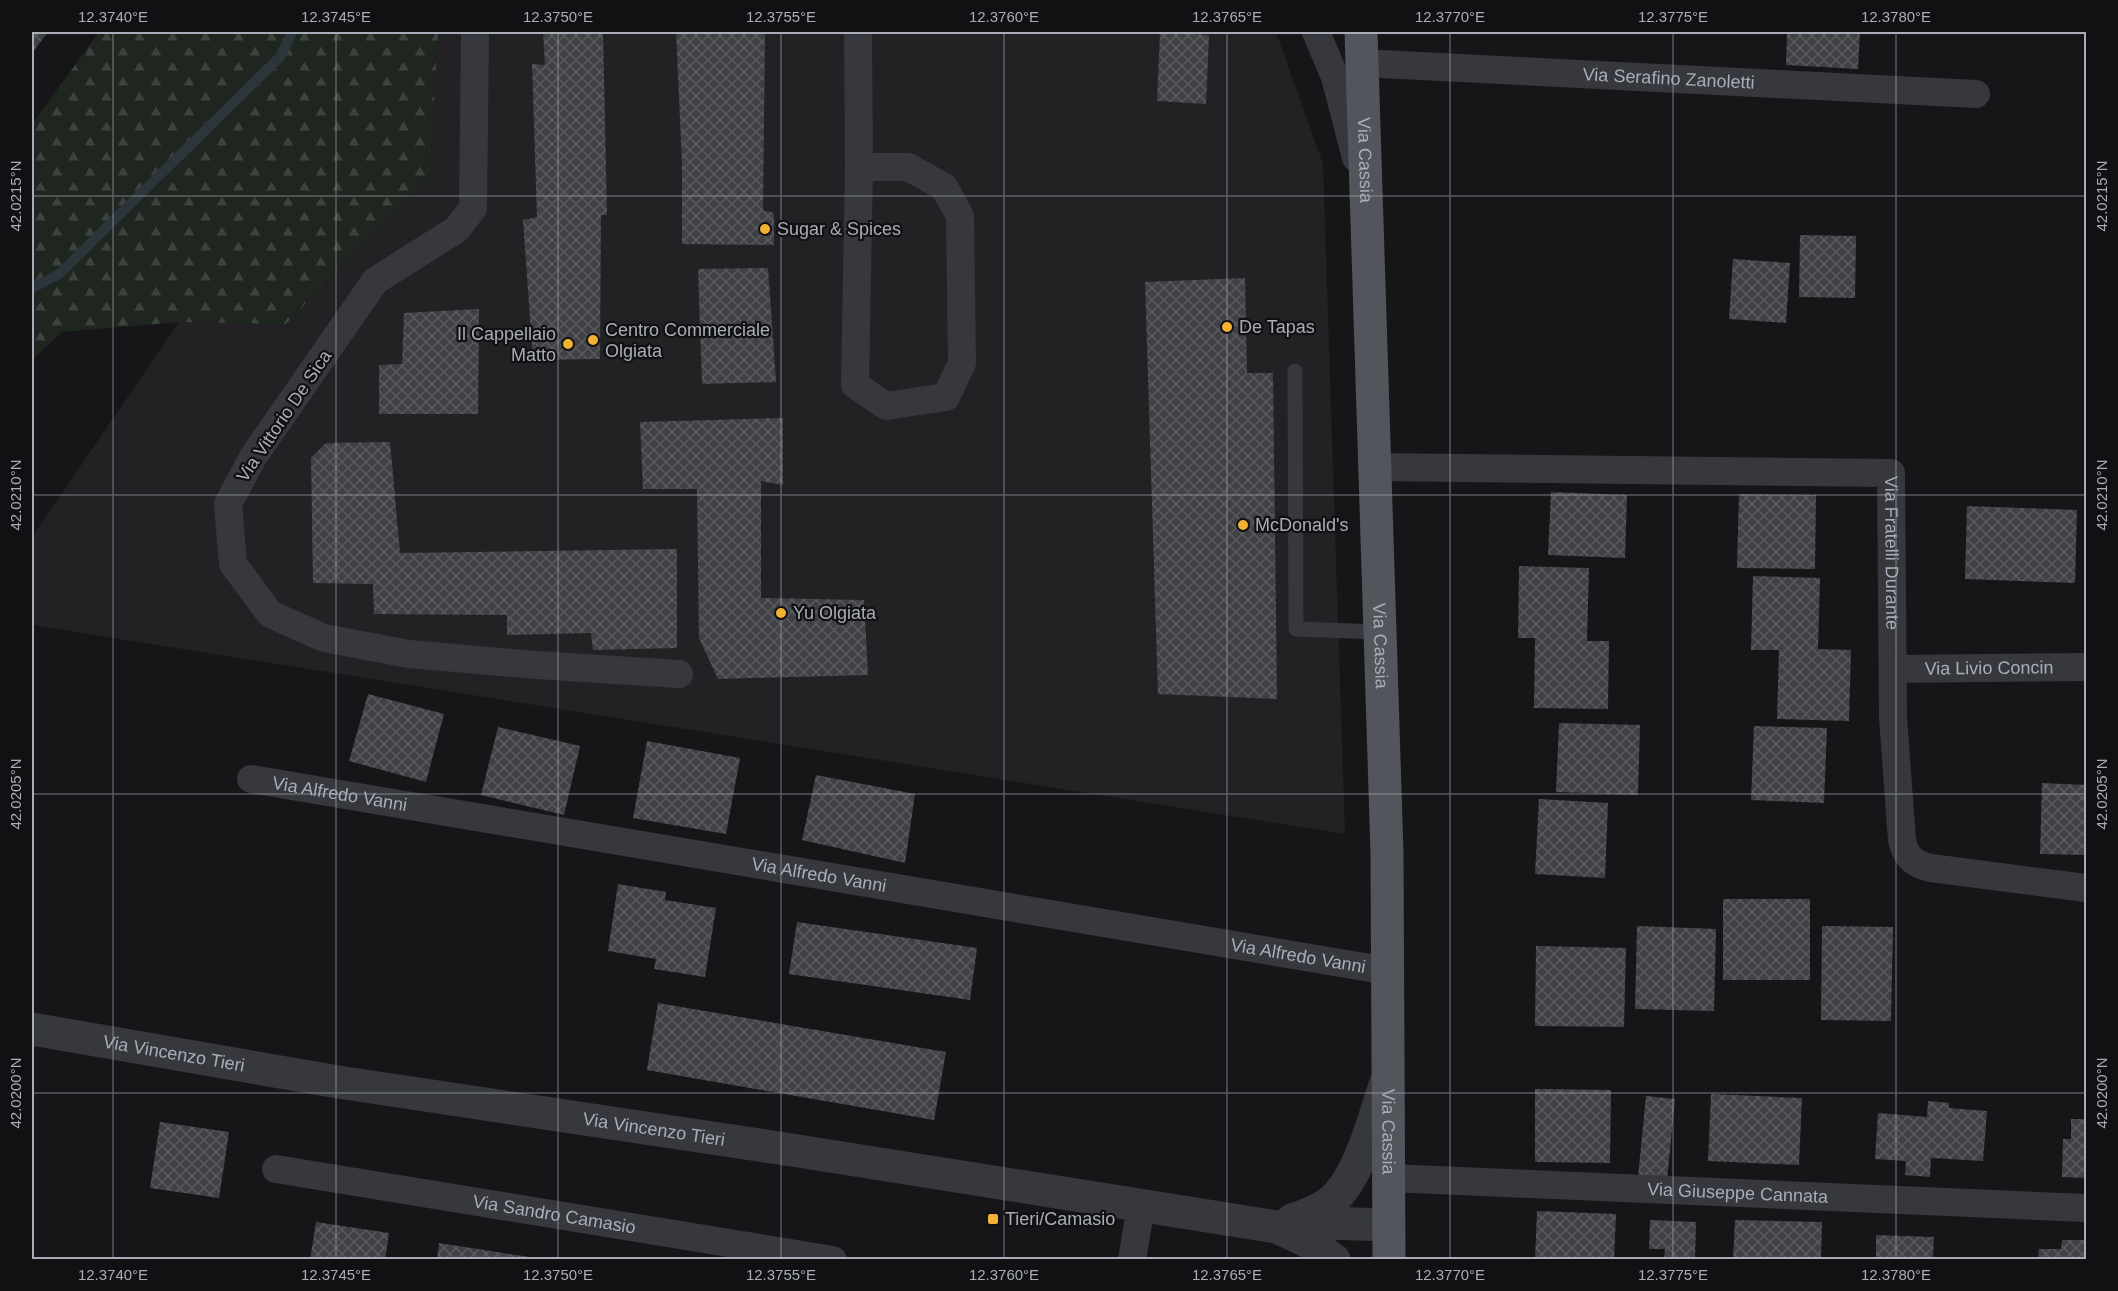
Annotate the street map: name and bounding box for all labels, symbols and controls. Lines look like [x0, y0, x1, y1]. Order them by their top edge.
text: 12.3740°E [78, 8, 148, 25]
text: 12.3745°E [301, 8, 371, 25]
text: 12.3750°E [523, 8, 593, 25]
text: 12.3755°E [746, 8, 816, 25]
text: 12.3760°E [969, 8, 1039, 25]
text: 12.3765°E [1192, 8, 1262, 25]
text: 12.3770°E [1415, 8, 1485, 25]
text: 12.3775°E [1638, 8, 1708, 25]
text: 12.3780°E [1861, 8, 1931, 25]
street label: Via Serafino Zanoletti [1582, 64, 1755, 93]
street label: Via Cassia [1354, 117, 1376, 204]
text: 42.0215°N [7, 160, 24, 232]
text: 42.0215°N [2093, 160, 2110, 232]
place label: Sugar & Spices [777, 219, 901, 239]
marker: Sugar & Spices [758, 222, 772, 236]
place label: De Tapas [1239, 317, 1315, 337]
place label: Centro Commerciale Olgiata [605, 320, 770, 361]
marker: De Tapas [1220, 320, 1234, 334]
place label: Il Cappellaio Matto [457, 324, 556, 365]
marker: Centro Commerciale Olgiata [586, 333, 600, 347]
marker: Il Cappellaio Matto [561, 337, 575, 351]
street label: Via Vittorio De Sica [233, 346, 336, 486]
text: 42.0210°N [7, 459, 24, 531]
text: 42.0210°N [2093, 459, 2110, 531]
street label: Via Fratelli Durante [1881, 476, 1902, 630]
place label: McDonald's [1255, 515, 1348, 535]
marker: McDonald's [1236, 518, 1250, 532]
place label: Yu Olgiata [793, 603, 877, 623]
street label: Via Cassia [1369, 603, 1392, 690]
marker: Yu Olgiata [774, 606, 788, 620]
street label: Via Livio Concin [1924, 657, 2054, 679]
text: 42.0205°N [7, 758, 24, 830]
text: 42.0205°N [2093, 758, 2110, 830]
street label: Via Alfredo Vanni [271, 773, 409, 815]
street label: Via Alfredo Vanni [750, 854, 888, 896]
street label: Via Alfredo Vanni [1229, 935, 1367, 977]
street label: Via Vincenzo Tieri [101, 1031, 246, 1076]
text: 42.0200°N [7, 1057, 24, 1129]
text: 42.0200°N [2093, 1057, 2110, 1129]
street label: Via Cassia [1378, 1089, 1399, 1175]
street label: Via Vincenzo Tieri [581, 1109, 726, 1150]
street label: Via Giuseppe Cannata [1647, 1179, 1829, 1207]
street label: Via Sandro Camasio [471, 1191, 637, 1238]
place label: Tieri/Camasio [1005, 1209, 1115, 1229]
marker: Tieri/Camasio [986, 1212, 1000, 1226]
text: 12.3740°E [78, 1266, 148, 1283]
text: 12.3745°E [301, 1266, 371, 1283]
text: 12.3750°E [523, 1266, 593, 1283]
text: 12.3755°E [746, 1266, 816, 1283]
text: 12.3760°E [969, 1266, 1039, 1283]
text: 12.3765°E [1192, 1266, 1262, 1283]
text: 12.3770°E [1415, 1266, 1485, 1283]
text: 12.3775°E [1638, 1266, 1708, 1283]
text: 12.3780°E [1861, 1266, 1931, 1283]

